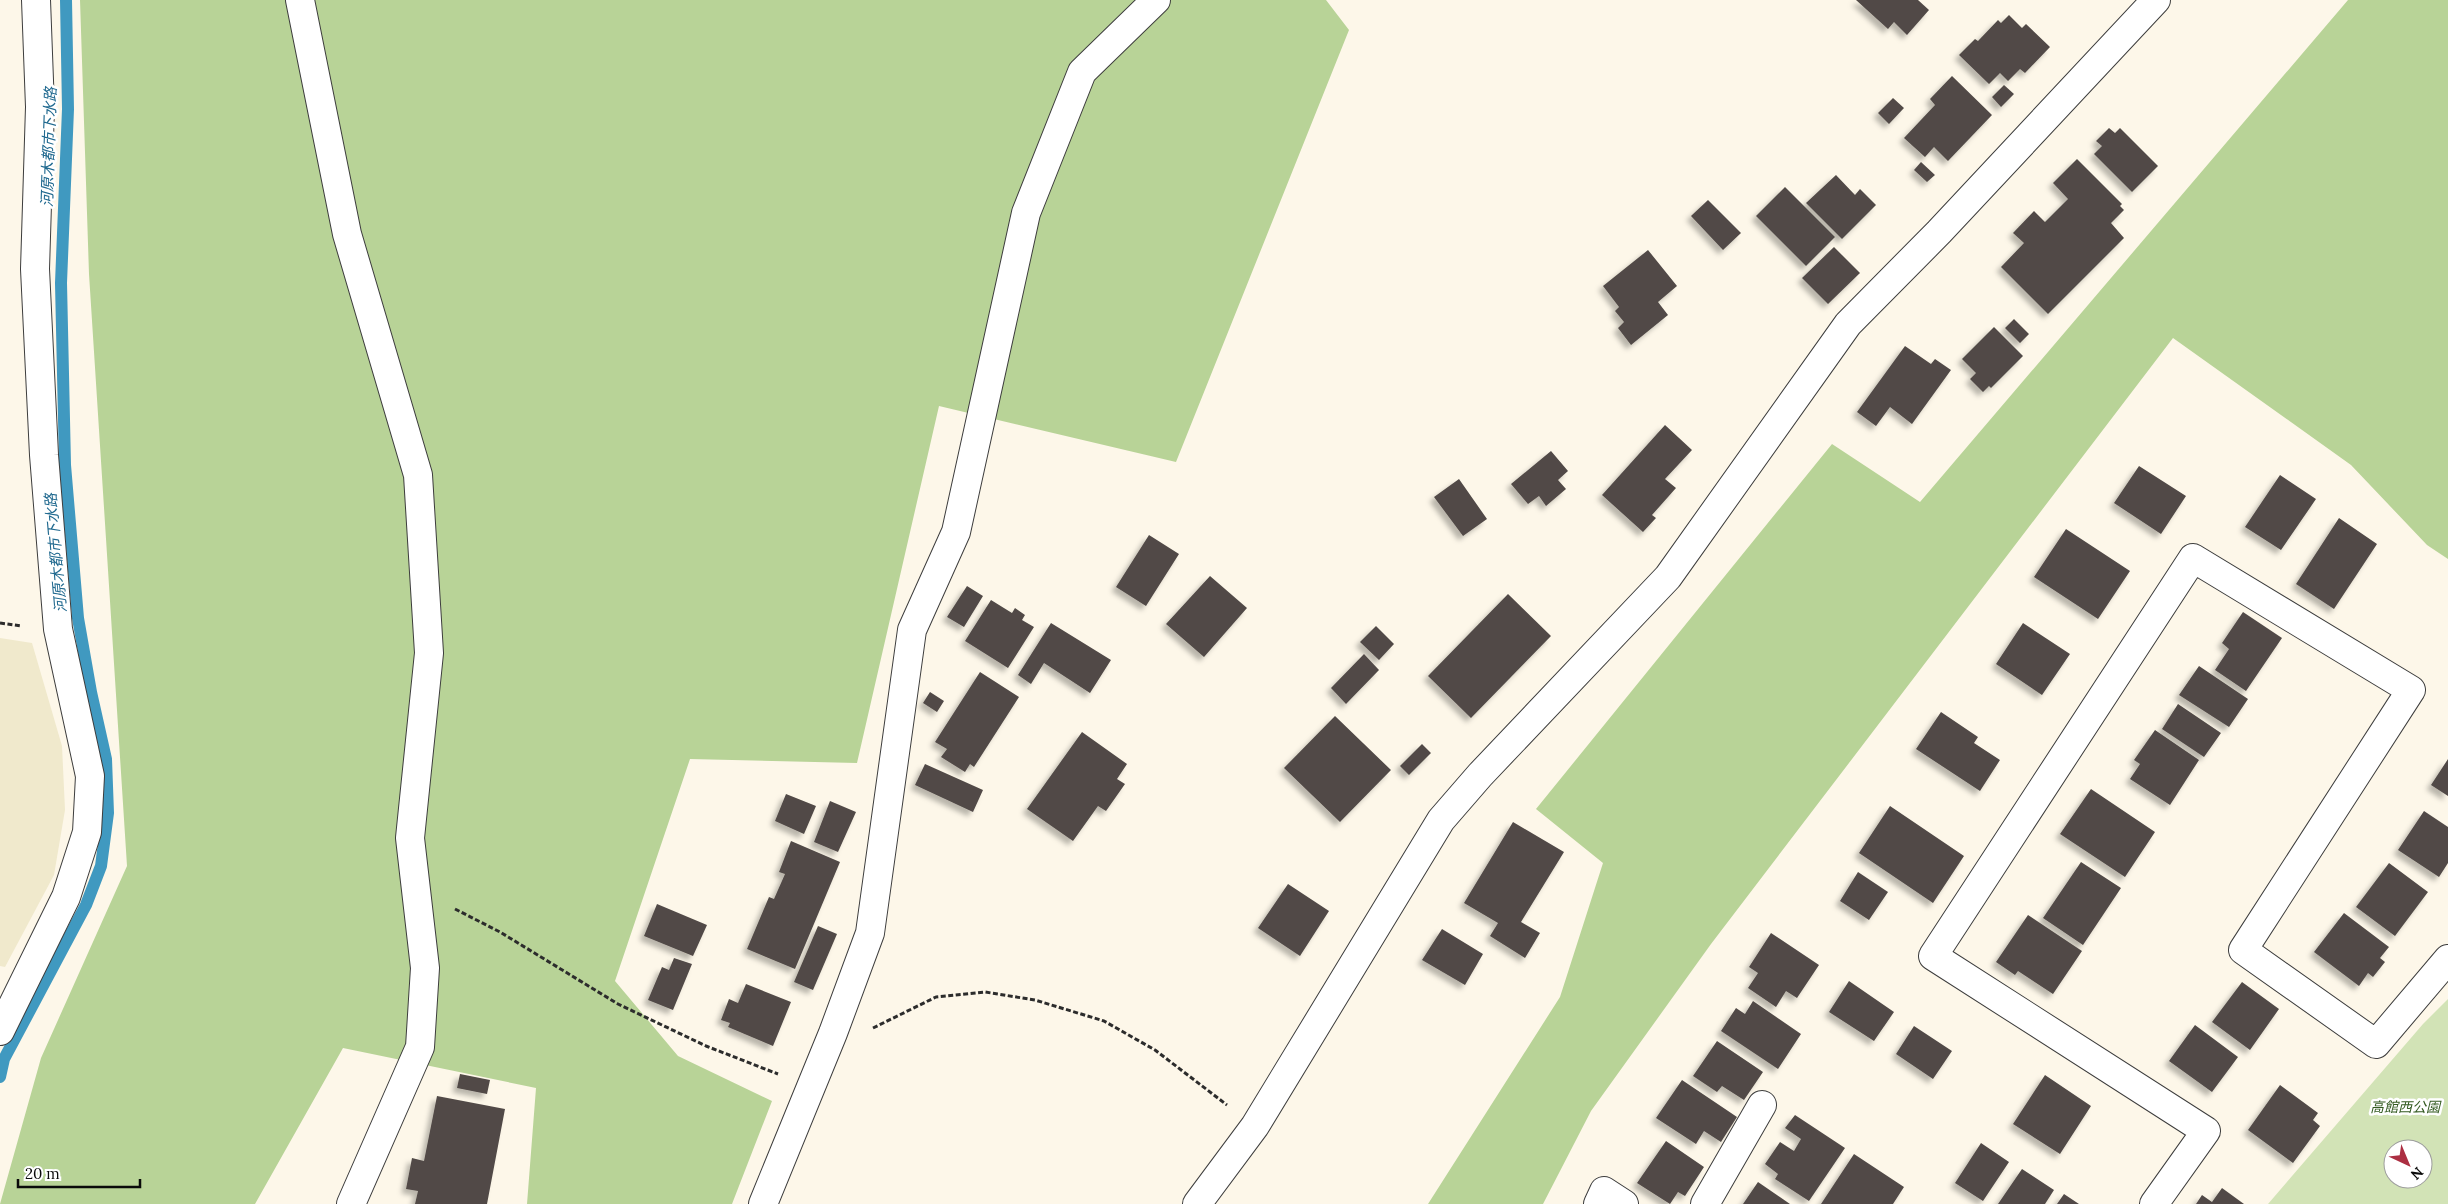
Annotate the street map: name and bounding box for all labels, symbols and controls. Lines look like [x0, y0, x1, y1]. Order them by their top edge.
water label: 河原木都市下水路 [37, 85, 60, 207]
water label: 河原木都市下水路 [41, 490, 70, 614]
park label: 高館西公園 [2370, 1098, 2442, 1116]
north arrow [2383, 1139, 2433, 1189]
scale bar [18, 1156, 140, 1188]
text: N [2407, 1163, 2427, 1184]
text: 20 m [25, 1164, 60, 1183]

